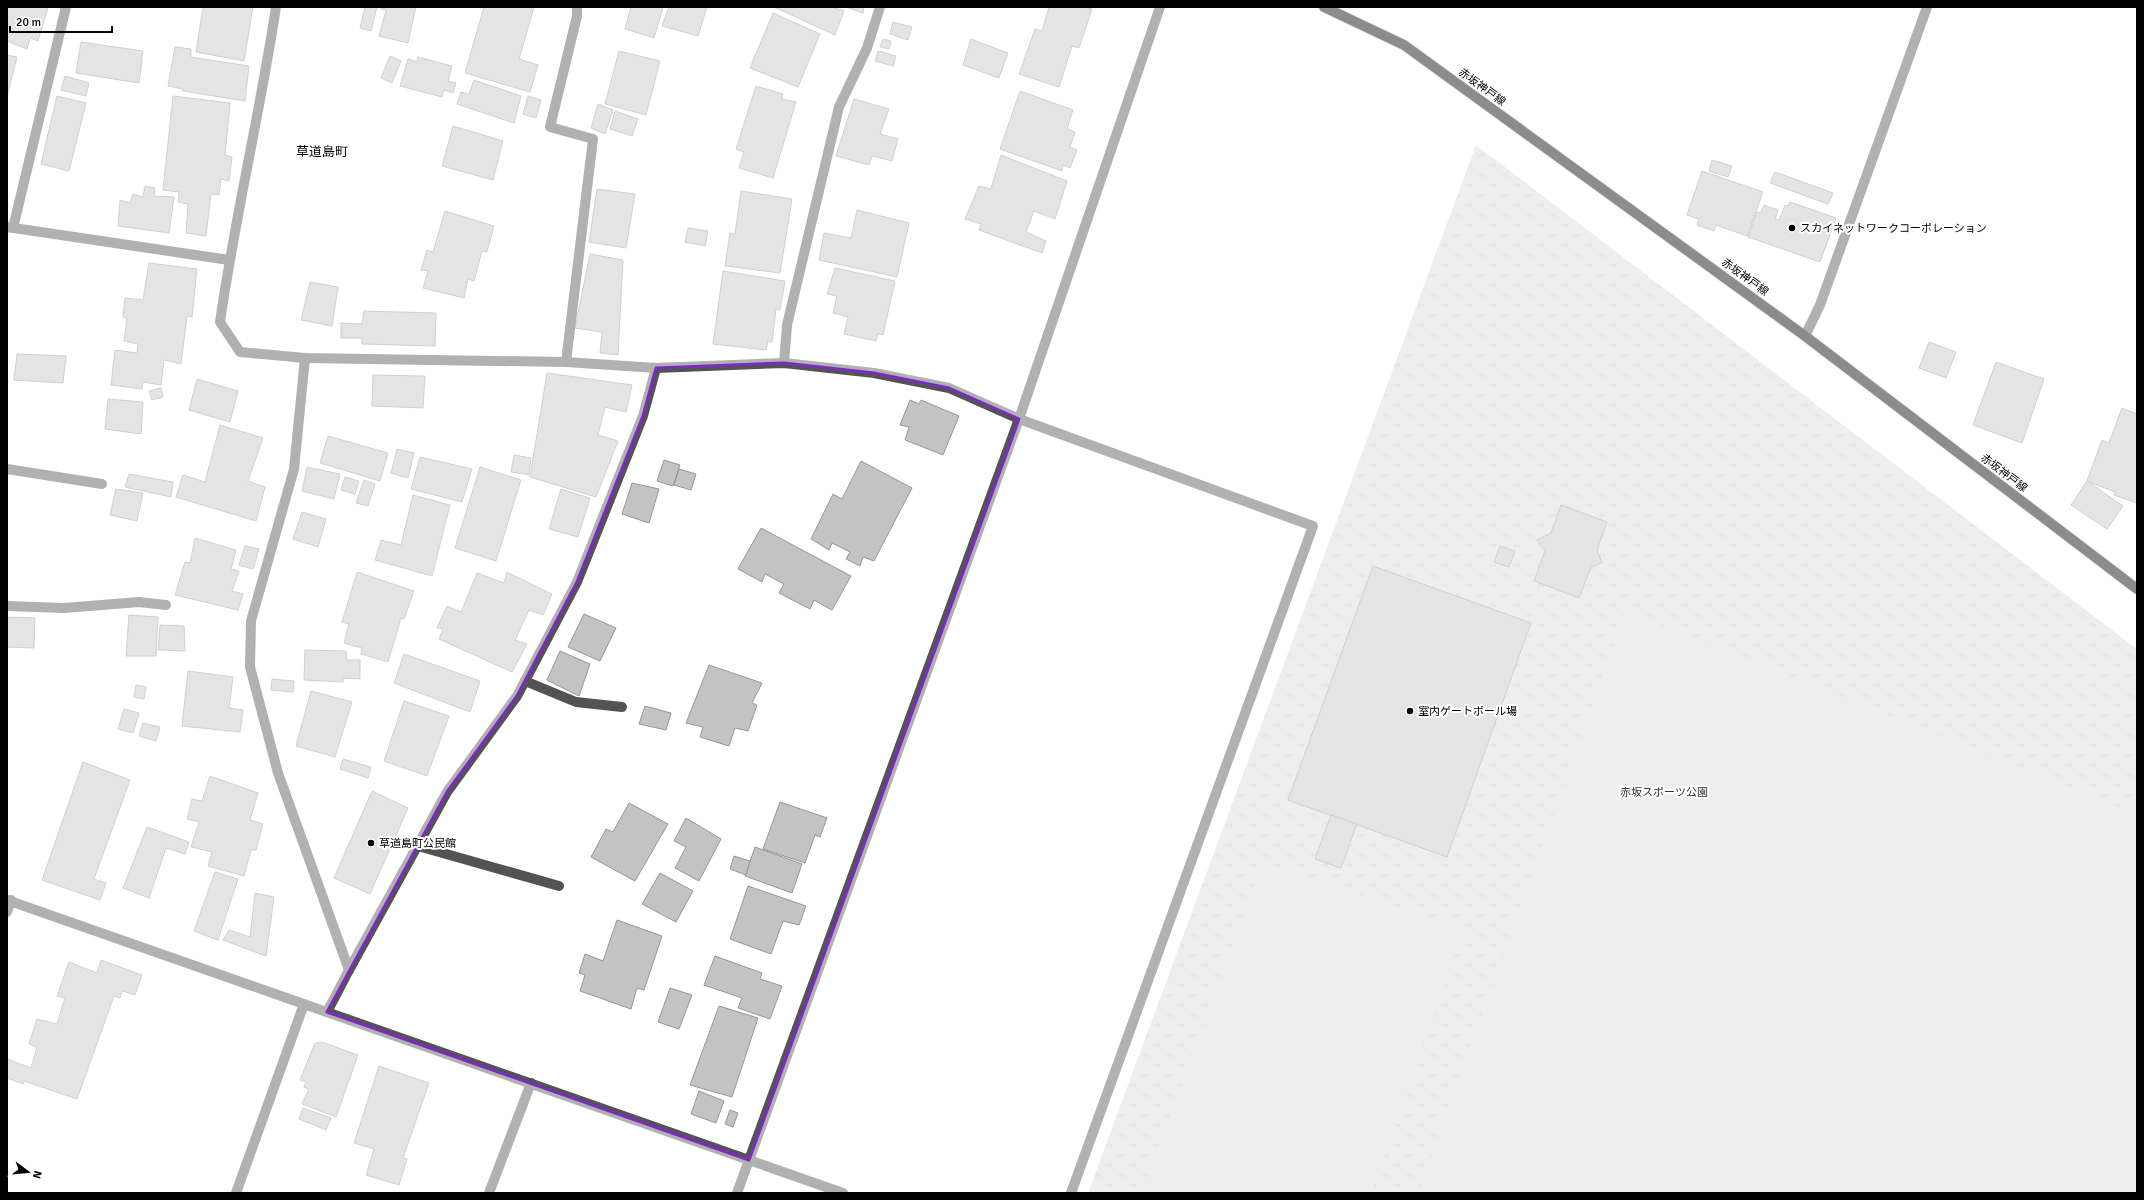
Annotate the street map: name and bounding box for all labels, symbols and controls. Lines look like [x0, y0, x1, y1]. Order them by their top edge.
scale bar [10, 8, 112, 34]
text: 20 m [16, 15, 41, 30]
street label: 赤坂神戸線 [1456, 66, 1508, 108]
district label: 草道島町 [296, 144, 348, 160]
place label: スカイネットワークコーポレーション [1800, 222, 1987, 235]
marker: スカイネットワークコーポレーション [1787, 223, 1797, 233]
street label: 赤坂神戸線 [1719, 256, 1771, 298]
street label: 赤坂神戸線 [1978, 451, 2030, 495]
place label: 室内ゲートボール場 [1418, 705, 1517, 718]
marker: 室内ゲートボール場 [1405, 706, 1415, 716]
park label: 赤坂スポーツ公園 [1620, 786, 1708, 799]
place label: 草道島町公民館 [379, 837, 456, 850]
marker: 草道島町公民館 [366, 838, 376, 848]
north arrow [8, 1152, 48, 1192]
text: N [30, 1169, 44, 1180]

